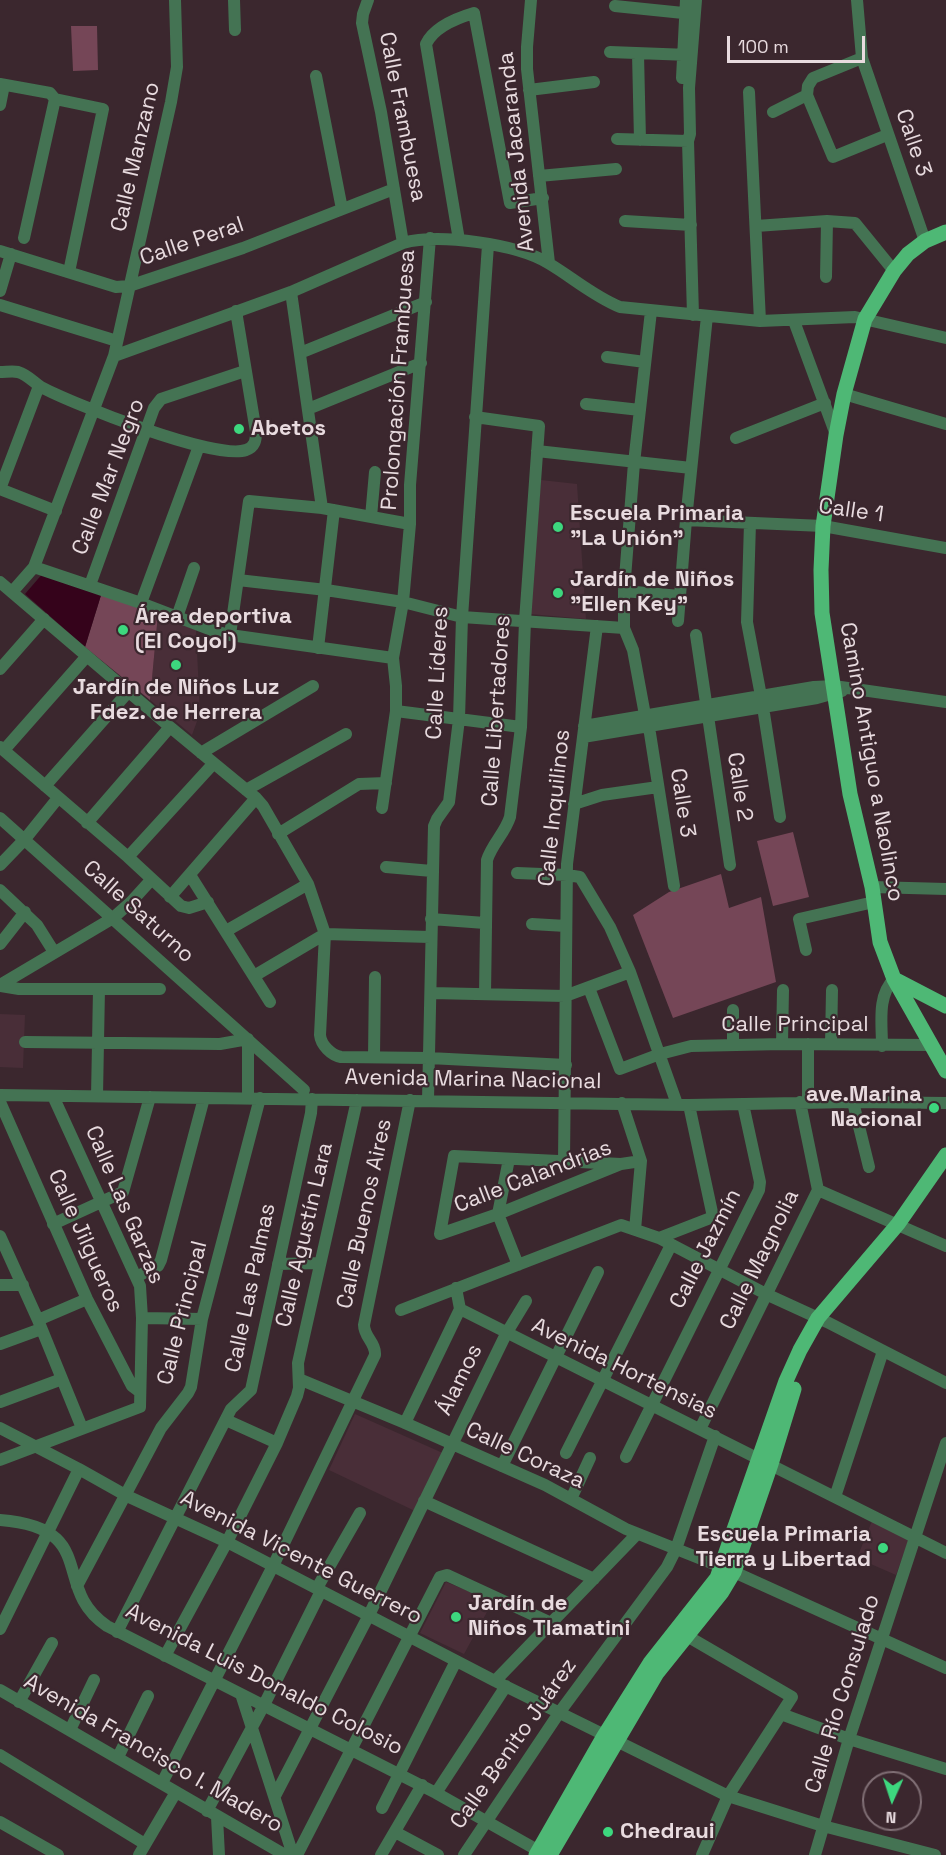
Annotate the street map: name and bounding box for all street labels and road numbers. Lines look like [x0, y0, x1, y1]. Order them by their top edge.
street label: Calle Frambuesa [373, 30, 431, 204]
street label: Avenida Jacaranda [493, 51, 541, 253]
street label: Calle Manzano [106, 80, 166, 234]
street label: Calle 3 [889, 106, 937, 180]
street label: Calle Peral [137, 212, 247, 272]
street label: Prolongación Frambuesa [377, 249, 421, 511]
street label: Calle Mar Negro [67, 395, 151, 559]
street label: Calle 1 [817, 493, 885, 529]
street label: Calle Líderes [421, 606, 455, 740]
street label: Calle Libertadores [477, 614, 517, 808]
street label: Camino Antiguo a Naolinco [833, 620, 909, 904]
street label: Calle Inquilinos [534, 728, 576, 888]
street label: Calle 2 [721, 751, 757, 823]
street label: Calle 3 [664, 767, 700, 839]
street label: Calle Saturno [77, 855, 199, 969]
street label: Calle Principal [721, 1012, 869, 1038]
street label: Avenida Marina Nacional [344, 1065, 602, 1095]
street label: Calle Buenos Aires [332, 1117, 398, 1311]
street label: Calle Las Garzas [79, 1122, 169, 1288]
street label: Calle Calandrias [451, 1135, 615, 1219]
street label: Calle Agustín Lara [271, 1140, 339, 1330]
street label: Calle Jilgueros [42, 1165, 128, 1317]
street label: Calle Jazmín [665, 1185, 747, 1313]
street label: Calle Magnolia [715, 1186, 805, 1334]
street label: Calle Las Palmas [220, 1201, 282, 1375]
street label: Calle Principal [152, 1238, 214, 1388]
street label: Avenida Hortensias [527, 1313, 721, 1425]
street label: Álamos [431, 1340, 489, 1420]
street label: Calle Coraza [461, 1417, 589, 1495]
street label: Avenida Vicente Guerrero [176, 1485, 426, 1631]
street label: Calle Río Consulado [800, 1591, 886, 1797]
street label: Avenida Luis Donaldo Colosio [121, 1598, 407, 1762]
street label: Calle Benito Juárez [445, 1654, 583, 1834]
street label: Avenida Francisco I. Madero [19, 1669, 287, 1839]

